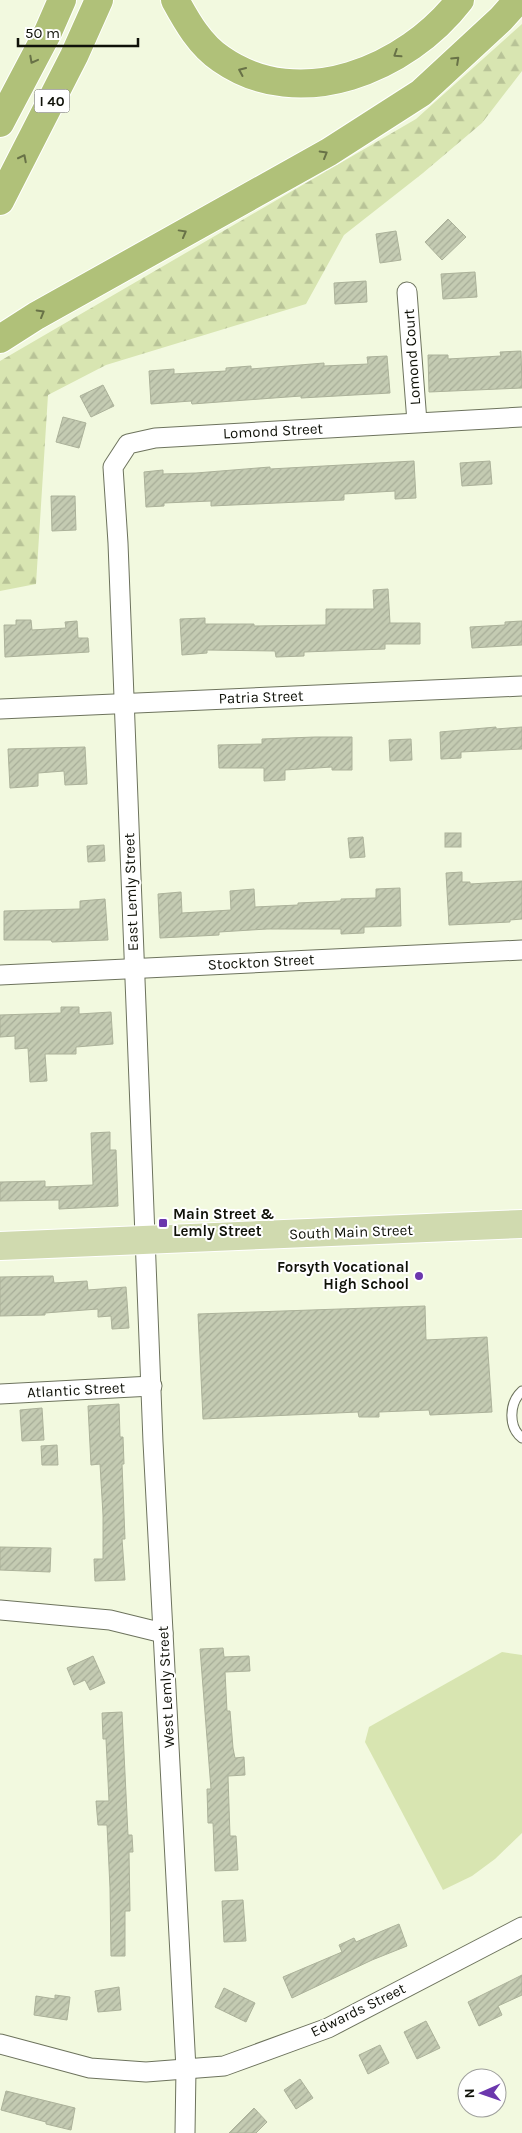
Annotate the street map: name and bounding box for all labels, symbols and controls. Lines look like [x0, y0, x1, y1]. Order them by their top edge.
scale bar [18, 15, 138, 47]
text: 50 m [25, 24, 60, 42]
one-way arrow [393, 48, 402, 58]
one-way arrow [29, 54, 39, 63]
one-way arrow [451, 57, 460, 66]
one-way arrow [238, 66, 247, 77]
road number: I 40 [34, 90, 70, 112]
one-way arrow [319, 150, 328, 160]
one-way arrow [17, 154, 27, 163]
one-way arrow [177, 230, 186, 240]
street label: Lomond Court [400, 308, 424, 406]
one-way arrow [35, 309, 44, 319]
street label: Lomond Street [223, 419, 324, 443]
street label: Patria Street [218, 687, 304, 707]
street label: East Lemly Street [120, 832, 142, 952]
street label: Stockton Street [207, 950, 315, 974]
place label: Main Street & Lemly Street [173, 1205, 274, 1240]
marker: Main Street & Lemly Street [157, 1217, 169, 1229]
street label: South Main Street [289, 1221, 414, 1243]
place label: Forsyth Vocational High School [277, 1258, 409, 1293]
marker: Forsyth Vocational High School [413, 1270, 425, 1282]
street label: Atlantic Street [26, 1378, 126, 1402]
street label: West Lemly Street [154, 1625, 178, 1749]
street label: Edwards Street [308, 1979, 409, 2041]
north arrow [457, 2068, 507, 2118]
text: N [461, 2088, 478, 2099]

